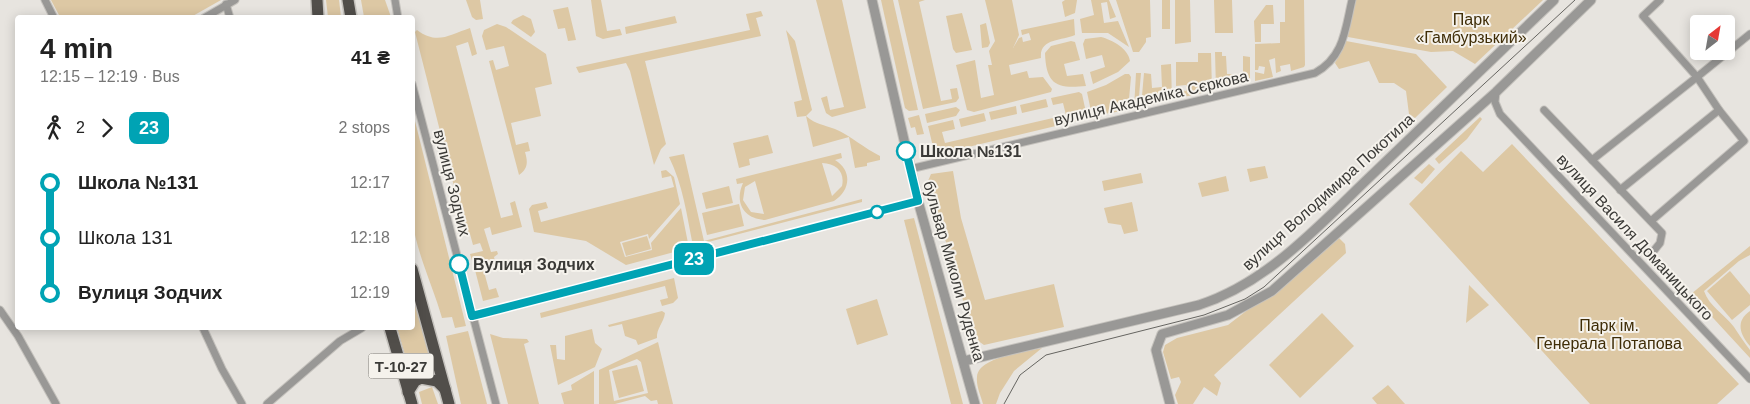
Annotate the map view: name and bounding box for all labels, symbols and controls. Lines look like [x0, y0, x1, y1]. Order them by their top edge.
park label: Парк «Гамбурзький» [1415, 11, 1527, 46]
north arrow [1690, 15, 1735, 60]
map controls [1690, 15, 1735, 60]
text: 4 min [40, 33, 113, 64]
text: 41 ₴ [351, 47, 390, 68]
street label: вулиця Академіка Сєркова [1052, 67, 1250, 129]
text: 12:15 – 12:19 · Bus [40, 68, 180, 85]
street label: вулиця Володимира Покотила [1239, 110, 1417, 273]
icon: walk [40, 114, 68, 142]
icon: forward [93, 114, 121, 142]
text: 23 [139, 118, 159, 138]
text: 2 [76, 119, 85, 136]
text: 2 stops [338, 119, 390, 136]
street label: вулиця Зодчих [431, 128, 473, 238]
marker: Школа №131 [896, 141, 916, 161]
place label: Школа №131 [920, 143, 1021, 160]
street label: вулиця Василя Доманицького [1553, 150, 1717, 324]
text: Школа №131 [78, 172, 198, 193]
text: 12:17 [350, 174, 390, 191]
street label: бульвар Миколи Руденка [920, 179, 988, 363]
unlabelled marker [870, 205, 884, 219]
text: Школа 131 [78, 227, 173, 248]
text: 12:18 [350, 229, 390, 246]
line badge: 23 [672, 243, 716, 275]
text: 23 [684, 249, 704, 269]
marker: Вулиця Зодчих [449, 254, 469, 274]
place label: Вулиця Зодчих [473, 256, 595, 273]
text: Вулиця Зодчих [78, 282, 222, 303]
text: 12:19 [350, 284, 390, 301]
park label: Парк ім. Генерала Потапова [1536, 317, 1682, 352]
road number: Т-10-27 [368, 354, 434, 378]

